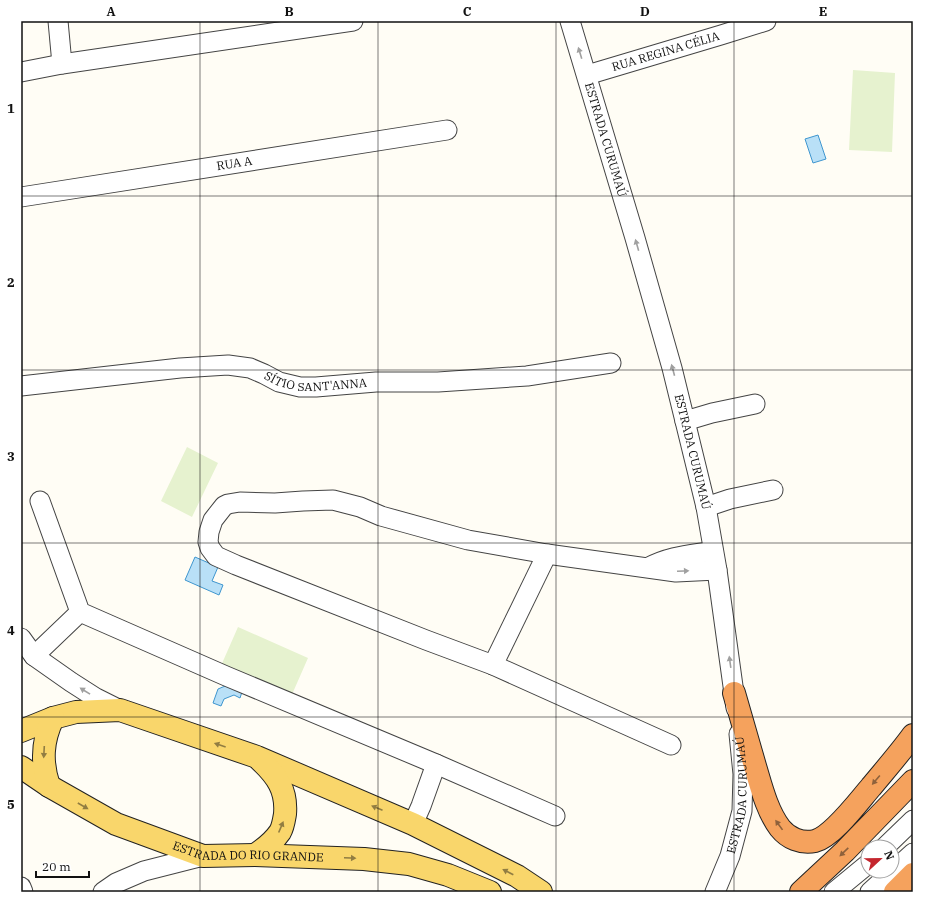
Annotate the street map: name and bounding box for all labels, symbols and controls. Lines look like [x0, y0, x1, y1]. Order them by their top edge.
text: A [106, 3, 116, 20]
text: B [284, 3, 294, 20]
text: C [463, 3, 472, 20]
text: D [640, 3, 650, 20]
text: E [819, 3, 827, 20]
street label: RUA REGINA CÉLIA [610, 28, 722, 74]
one-way arrow [577, 47, 583, 59]
street label: ESTRADA CURUMAÚ [582, 81, 630, 199]
text: 1 [7, 100, 15, 117]
street label: RUA A [215, 153, 254, 173]
one-way arrow [634, 239, 640, 251]
text: 2 [7, 274, 15, 291]
one-way arrow [669, 364, 675, 376]
street label: SÍTIO SANT'ANNA [262, 368, 368, 394]
street label: ESTRADA CURUMAÚ [672, 392, 714, 511]
text: 3 [7, 448, 15, 465]
one-way arrow [677, 568, 689, 575]
text: 4 [7, 622, 15, 639]
one-way arrow [727, 656, 733, 668]
one-way arrow [80, 688, 91, 695]
street label: ESTRADA CURUMAÚ [723, 736, 750, 855]
one-way arrow [214, 741, 226, 747]
one-way arrow [41, 746, 48, 758]
one-way arrow [872, 775, 881, 786]
text: 5 [7, 796, 15, 813]
one-way arrow [77, 802, 89, 809]
one-way arrow [371, 805, 383, 811]
one-way arrow [775, 820, 783, 830]
one-way arrow [278, 821, 284, 833]
street label: ESTRADA DO RIO GRANDE [171, 838, 324, 865]
north arrow [860, 839, 900, 879]
one-way arrow [839, 847, 849, 857]
text: N [881, 849, 898, 862]
scale bar [36, 853, 89, 879]
one-way arrow [344, 855, 356, 862]
text: 20 m [42, 859, 71, 874]
one-way arrow [502, 868, 513, 875]

